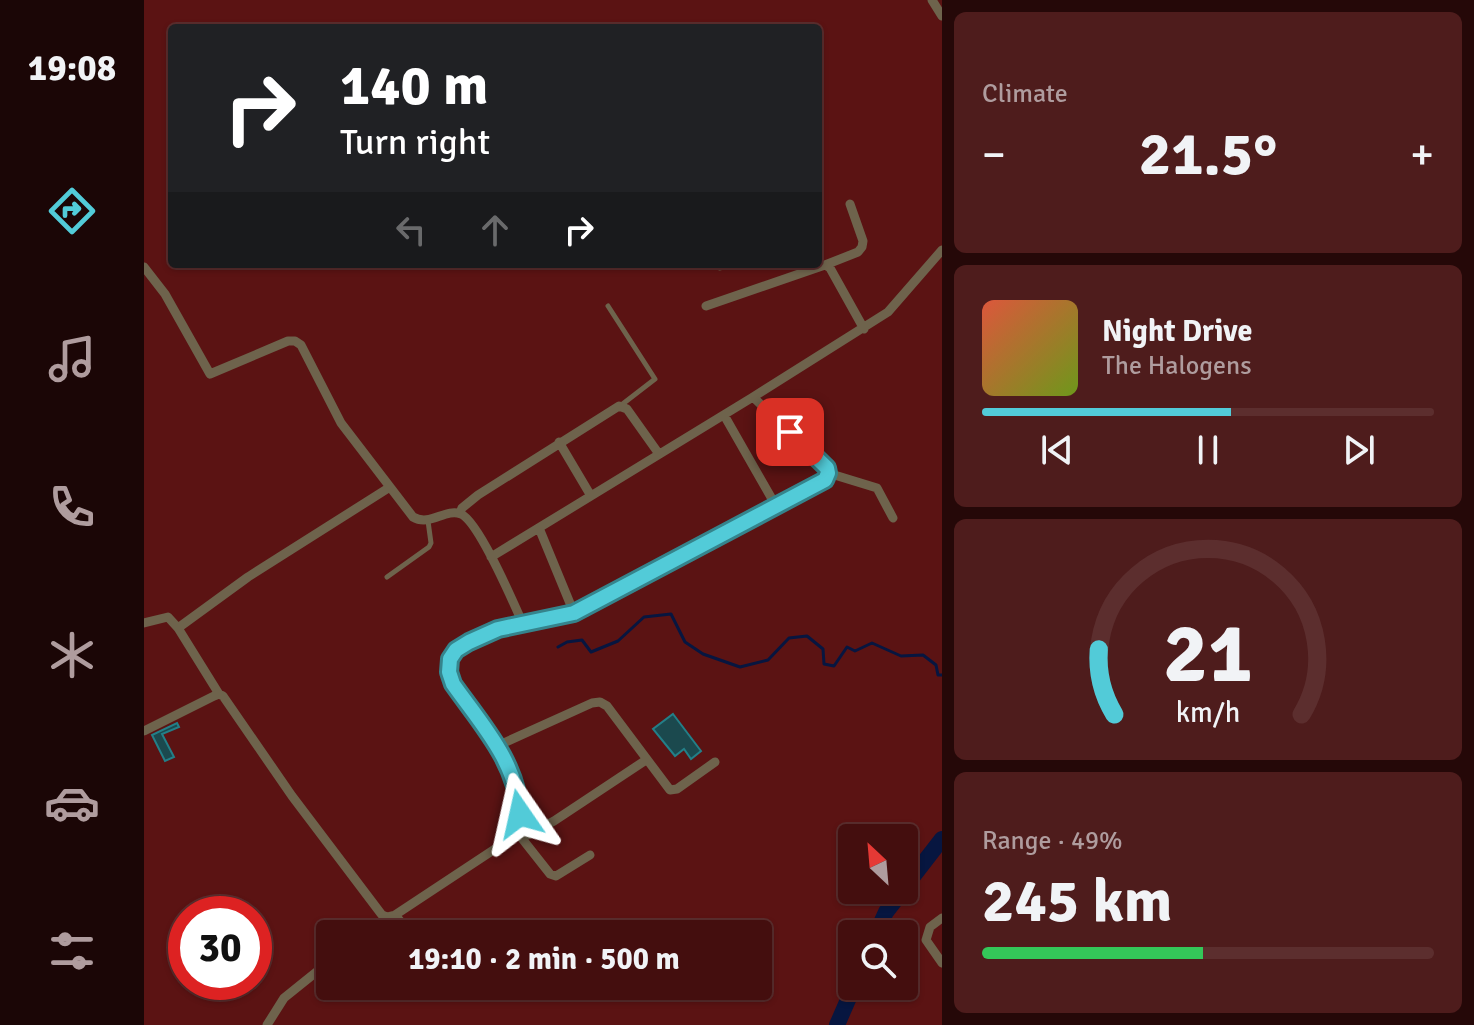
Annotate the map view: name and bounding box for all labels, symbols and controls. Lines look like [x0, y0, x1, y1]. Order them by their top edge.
text: 19:08 [28, 46, 116, 91]
text: 140 m [340, 51, 488, 120]
icon: right [208, 56, 312, 160]
text: Climate [982, 78, 1068, 110]
text: 21.5° [1139, 118, 1277, 192]
text: Turn right [340, 120, 490, 165]
text: − [982, 128, 1006, 182]
text: + [1410, 128, 1434, 182]
icon: directions [44, 183, 100, 239]
icon: left [389, 208, 433, 252]
icon: ahead [473, 208, 517, 252]
icon: right [557, 208, 601, 252]
text: Night Drive [1102, 313, 1252, 350]
icon: music [44, 331, 100, 387]
text: The Halogens [1102, 350, 1252, 382]
pin [756, 398, 824, 466]
icon: arrive [768, 410, 812, 454]
icon: previous [1035, 428, 1079, 472]
icon: pause [1186, 428, 1230, 472]
icon: next [1337, 428, 1381, 472]
icon: phone [44, 479, 100, 535]
text: 21 [1163, 603, 1253, 705]
icon: climate [44, 627, 100, 683]
text: km/h [1176, 695, 1240, 730]
position arrow [478, 772, 562, 856]
icon: car [44, 775, 100, 831]
north arrow [838, 824, 918, 904]
map controls [838, 824, 918, 1000]
text: Range · 49% [982, 825, 1123, 857]
text: 245 km [982, 865, 1172, 939]
speed limit sign: 30 [168, 896, 272, 1000]
button: search [838, 920, 918, 1000]
icon: filters [44, 923, 100, 979]
text: 19:10 · 2 min · 500 m [408, 941, 680, 978]

